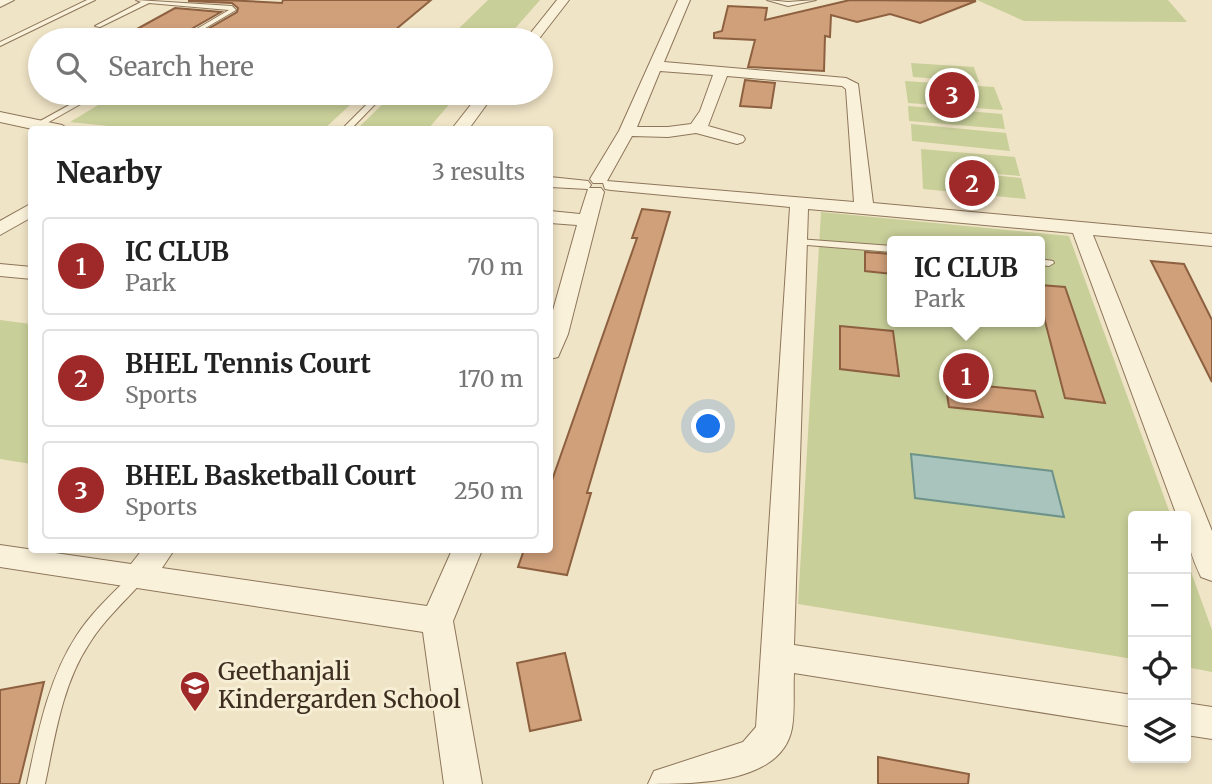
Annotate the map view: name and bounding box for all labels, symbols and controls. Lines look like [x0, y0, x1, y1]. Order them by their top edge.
search box [28, 28, 553, 105]
icon: search [52, 48, 90, 86]
text: Search here [108, 50, 254, 83]
pin: 3 [929, 69, 975, 121]
text: Nearby [56, 153, 162, 191]
text: 3 results [432, 157, 525, 186]
pin: 2 [949, 157, 995, 209]
text: IC CLUB [125, 235, 229, 268]
popup [887, 236, 1045, 327]
text: IC CLUB [914, 251, 1018, 284]
text: 1 [76, 252, 86, 281]
text: 70 m [467, 252, 523, 281]
text: Park [125, 268, 176, 297]
text: Park [914, 284, 965, 313]
text: BHEL Tennis Court [125, 347, 371, 380]
pin: 1 [943, 350, 989, 402]
text: 2 [74, 364, 88, 393]
text: 170 m [458, 364, 523, 393]
text: Sports [125, 380, 197, 409]
your location [691, 409, 725, 443]
text: BHEL Basketball Court [125, 459, 416, 492]
text: 3 [74, 476, 88, 505]
text: 250 m [454, 476, 523, 505]
text: Sports [125, 492, 197, 521]
map controls [1128, 511, 1191, 763]
button: + [1128, 511, 1191, 574]
button: − [1128, 574, 1191, 637]
button: locate [1128, 637, 1191, 700]
place label: Geethanjali Kindergarden School [218, 656, 461, 715]
school or university icon: Geethanjali Kindergarden School [178, 669, 212, 713]
button: layers [1128, 700, 1191, 763]

